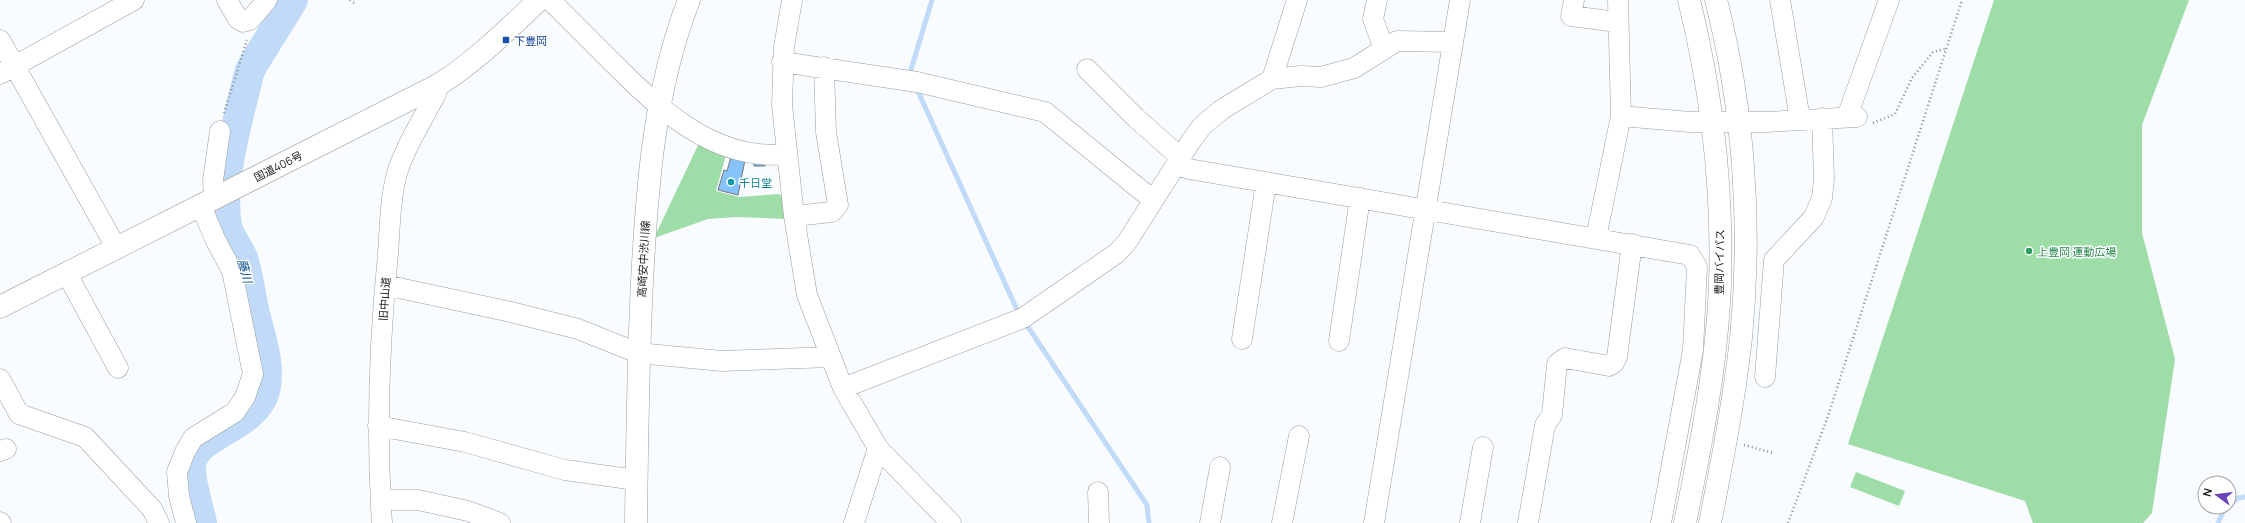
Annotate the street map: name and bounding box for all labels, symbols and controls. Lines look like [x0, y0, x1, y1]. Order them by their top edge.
place label: 下豊岡 [514, 33, 547, 48]
marker: 下豊岡 [501, 35, 511, 45]
street label: 国道406号 [251, 147, 305, 185]
place label: 千日堂 [739, 175, 772, 190]
marker: 千日堂 [726, 177, 736, 187]
street label: 高崎安中渋川線 [633, 220, 653, 298]
street label: 豊岡バイパス [1711, 229, 1727, 295]
place label: 上豊岡 運動広場 [2037, 244, 2116, 259]
marker: 上豊岡 運動広場 [2024, 246, 2034, 256]
water label: 藤川 [234, 257, 257, 287]
street label: 旧中山道 [375, 277, 393, 321]
north arrow [2197, 475, 2237, 515]
text: N [2199, 486, 2215, 498]

